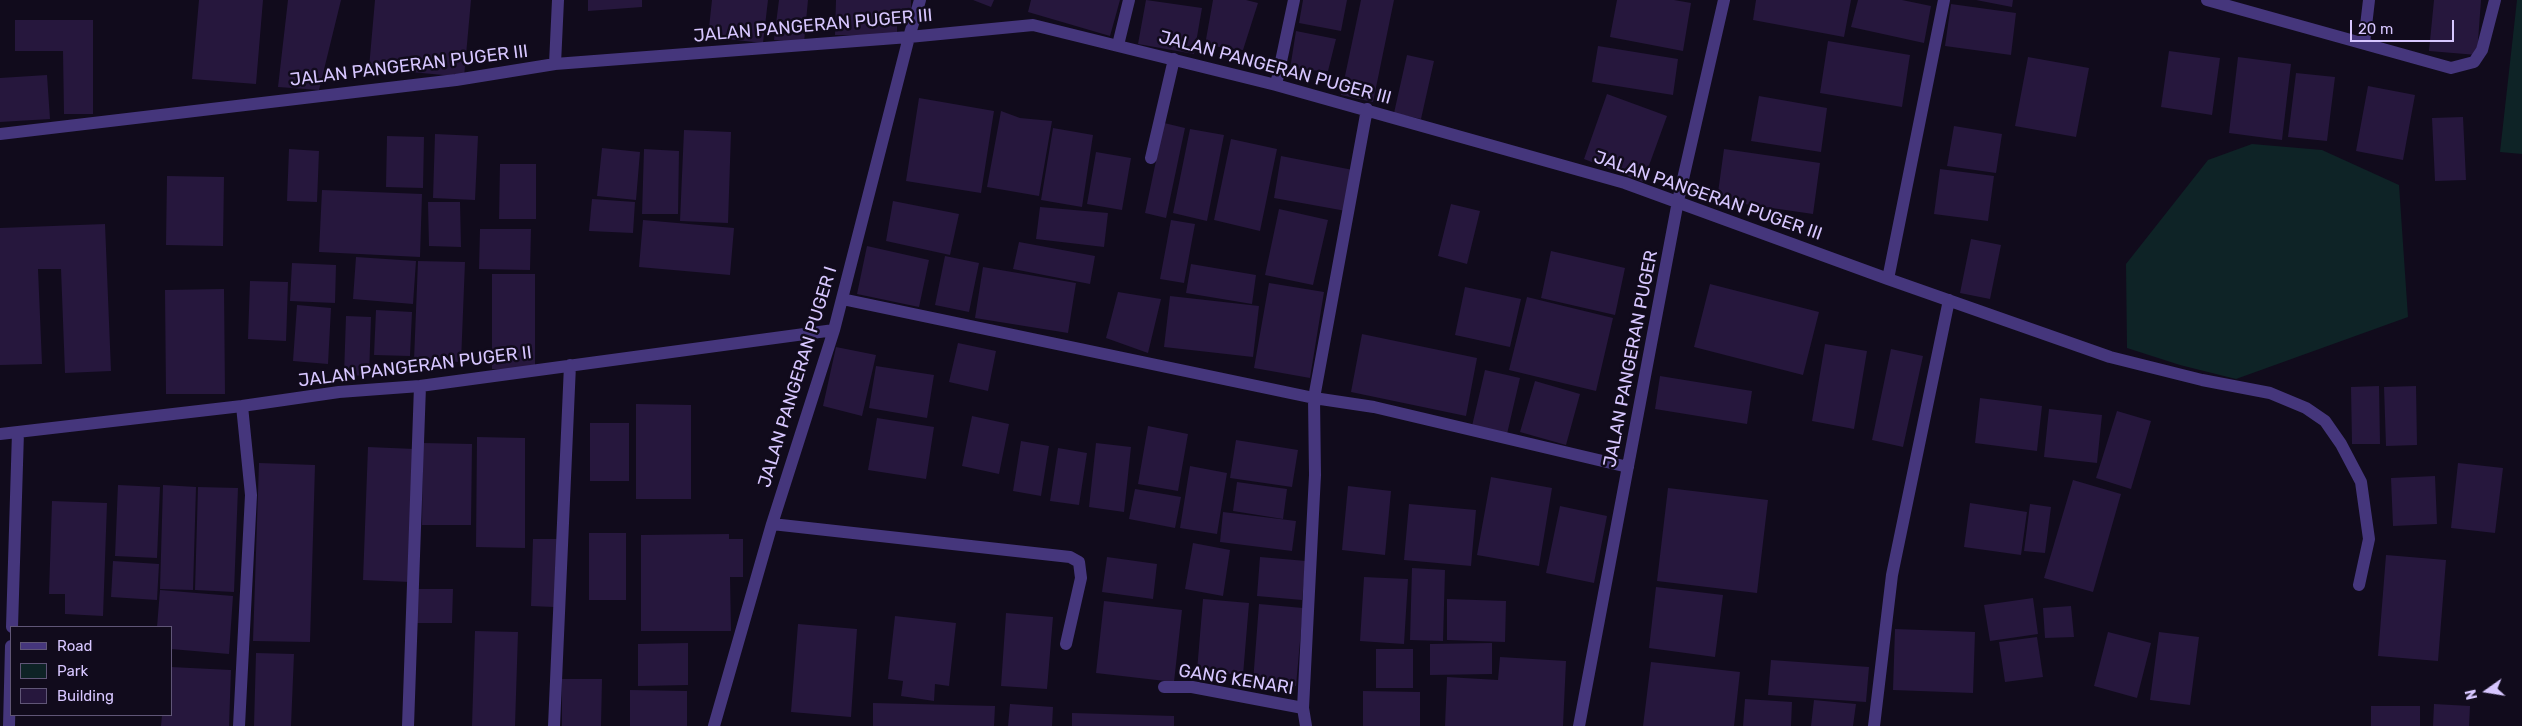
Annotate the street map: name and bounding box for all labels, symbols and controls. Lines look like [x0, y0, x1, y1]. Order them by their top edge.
street label: JALAN PANGERAN PUGER III [693, 5, 933, 47]
scale bar [2352, 10, 2456, 42]
text: 20 m [2358, 20, 2393, 38]
street label: JALAN PANGERAN PUGER III [1156, 27, 1394, 109]
street label: JALAN PANGERAN PUGER III [289, 41, 529, 91]
street label: JALAN PANGERAN PUGER III [1591, 147, 1825, 245]
street label: JALAN PANGERAN PUGER [1599, 249, 1663, 469]
street label: JALAN PANGERAN PUGER I [754, 264, 842, 490]
street label: JALAN PANGERAN PUGER II [297, 342, 533, 392]
legend [10, 626, 172, 716]
text: Road [57, 637, 93, 655]
street label: GANG KENARI [1177, 660, 1295, 700]
text: Park [57, 662, 88, 680]
north arrow [2462, 666, 2512, 716]
text: Building [57, 687, 114, 705]
text: N [2462, 688, 2481, 701]

